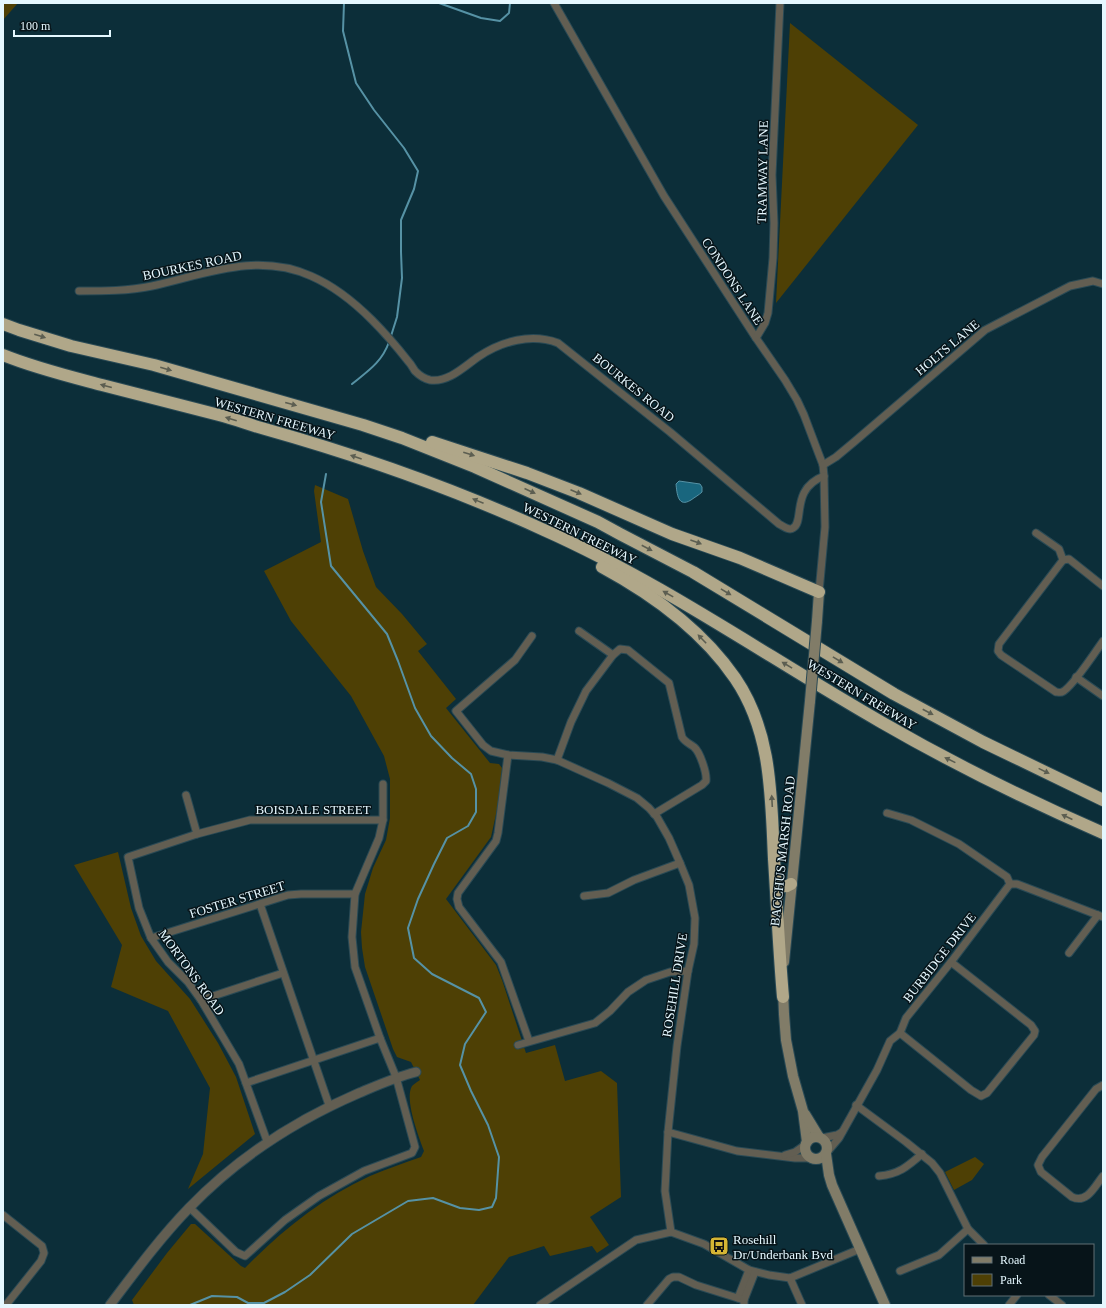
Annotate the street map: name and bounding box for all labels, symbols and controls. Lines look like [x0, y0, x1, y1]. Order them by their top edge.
scale bar [14, 12, 110, 38]
text: 100 m [20, 19, 51, 33]
street label: TRAMWAY LANE [754, 120, 771, 224]
street label: CONDONS LANE [699, 235, 766, 328]
street label: BOURKES ROAD [141, 248, 243, 283]
street label: HOLTS LANE [912, 316, 982, 378]
one-way arrow [34, 333, 46, 339]
street label: BOURKES ROAD [590, 350, 678, 425]
one-way arrow [160, 366, 172, 372]
one-way arrow [100, 383, 112, 389]
street label: WESTERN FREEWAY [213, 394, 338, 443]
one-way arrow [285, 402, 297, 408]
one-way arrow [225, 416, 237, 422]
one-way arrow [463, 451, 475, 457]
one-way arrow [349, 454, 361, 460]
one-way arrow [524, 489, 536, 495]
one-way arrow [570, 490, 582, 496]
one-way arrow [471, 498, 483, 504]
street label: WESTERN FREEWAY [520, 499, 640, 568]
one-way arrow [690, 540, 702, 546]
one-way arrow [641, 544, 653, 551]
one-way arrow [720, 589, 732, 596]
one-way arrow [662, 590, 674, 597]
one-way arrow [697, 634, 706, 644]
street label: WESTERN FREEWAY [804, 656, 920, 733]
one-way arrow [832, 656, 844, 663]
one-way arrow [781, 662, 793, 669]
one-way arrow [922, 709, 934, 715]
one-way arrow [945, 757, 956, 763]
one-way arrow [1038, 768, 1049, 775]
street label: BACCHUS MARSH ROAD [767, 775, 798, 927]
one-way arrow [768, 795, 775, 807]
street label: BOISDALE STREET [255, 802, 371, 817]
one-way arrow [1062, 814, 1073, 820]
street label: FOSTER STREET [187, 878, 287, 921]
street label: BURBIDGE DRIVE [900, 910, 979, 1005]
street label: MORTONS ROAD [155, 926, 228, 1018]
street label: ROSEHILL DRIVE [659, 932, 690, 1038]
place label: Rosehill Dr/Underbank Bvd [733, 1232, 834, 1262]
bus stop icon: Rosehill Dr/Underbank Bvd [708, 1235, 730, 1257]
legend [964, 1244, 1094, 1296]
text: Road [1000, 1253, 1025, 1267]
text: Park [1000, 1273, 1022, 1287]

